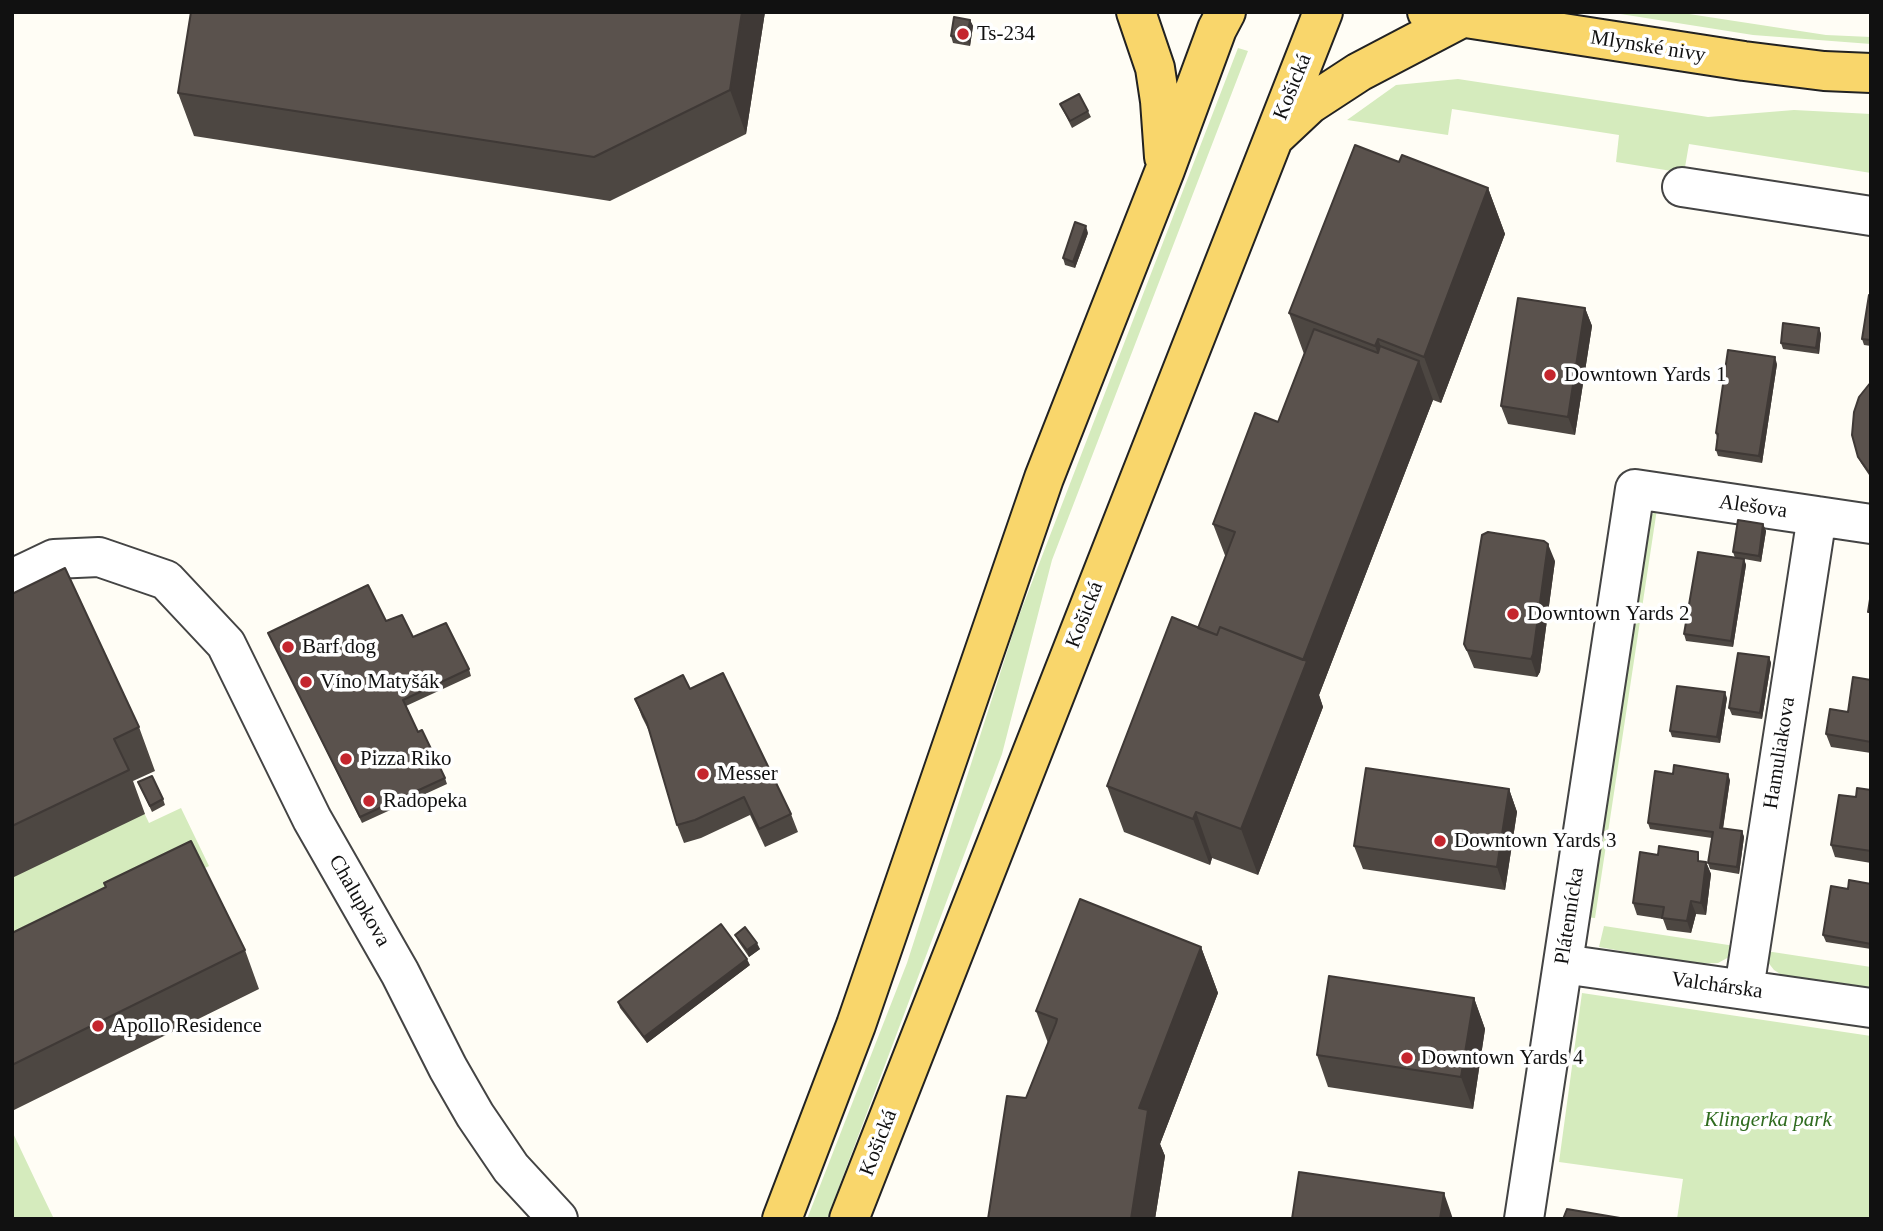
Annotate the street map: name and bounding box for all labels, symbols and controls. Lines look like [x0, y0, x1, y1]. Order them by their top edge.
place label: Ts-234 [977, 21, 1035, 47]
street label: Mlynské nivy [1589, 25, 1707, 69]
marker: Ts-234 [955, 26, 971, 42]
street label: Košická [1268, 50, 1318, 124]
place label: Downtown Yards 1 [1564, 362, 1726, 388]
marker: Downtown Yards 1 [1542, 367, 1558, 383]
street label: Alešova [1717, 490, 1789, 524]
street label: Košická [1061, 578, 1109, 652]
place label: Downtown Yards 2 [1527, 601, 1689, 627]
marker: Downtown Yards 2 [1505, 606, 1521, 622]
place label: Barf dog [302, 634, 376, 660]
marker: Barf dog [280, 639, 296, 655]
place label: Víno Matyšák [320, 669, 440, 695]
marker: Víno Matyšák [298, 674, 314, 690]
street label: Hamuliakova [1759, 695, 1801, 811]
place label: Pizza Riko [360, 746, 452, 772]
marker: Pizza Riko [338, 751, 354, 767]
place label: Messer [717, 761, 778, 787]
marker: Messer [695, 766, 711, 782]
place label: Radopeka [383, 788, 467, 814]
marker: Radopeka [361, 793, 377, 809]
place label: Downtown Yards 3 [1454, 828, 1616, 854]
marker: Downtown Yards 3 [1432, 833, 1448, 849]
street label: Chalupkova [323, 851, 395, 951]
street label: Plátennícka [1550, 866, 1590, 966]
street label: Valchárska [1670, 967, 1764, 1005]
place label: Apollo Residence [112, 1013, 262, 1039]
marker: Apollo Residence [90, 1018, 106, 1034]
place label: Downtown Yards 4 [1421, 1045, 1583, 1071]
marker: Downtown Yards 4 [1399, 1050, 1415, 1066]
street label: Košická [855, 1106, 903, 1180]
park label: Klingerka park [1704, 1107, 1832, 1133]

